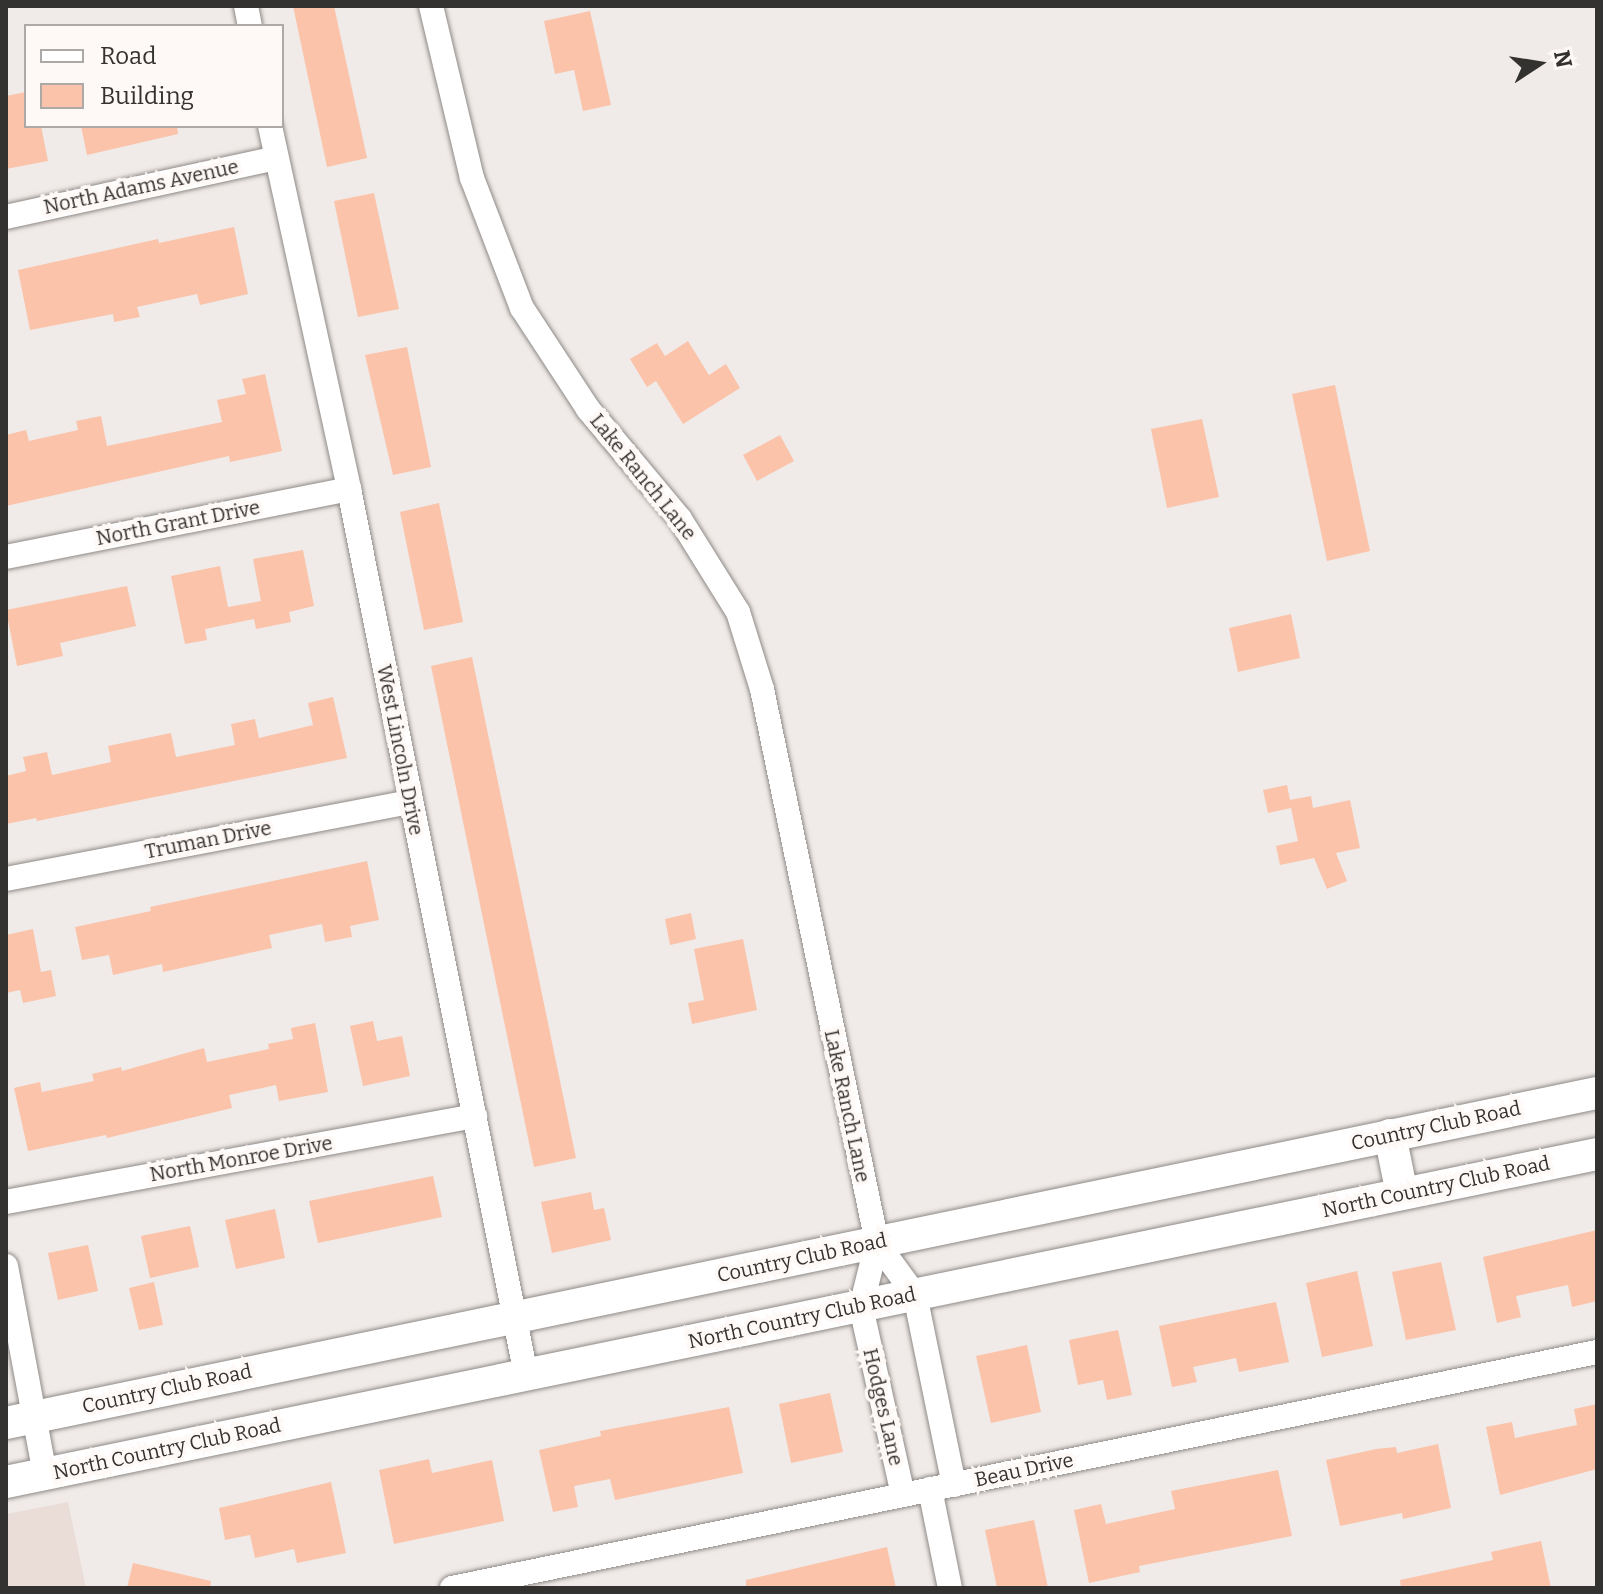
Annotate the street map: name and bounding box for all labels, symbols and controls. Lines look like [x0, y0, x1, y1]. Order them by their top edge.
legend [24, 24, 284, 128]
north arrow [1499, 24, 1579, 104]
text: Road [100, 42, 156, 70]
text: N [1548, 48, 1578, 70]
text: Building [100, 82, 194, 110]
street label: North Adams Avenue [41, 155, 241, 219]
street label: Lake Ranch Lane [585, 409, 701, 545]
street label: North Grant Drive [94, 495, 262, 551]
street label: West Lincoln Drive [372, 663, 428, 837]
street label: Truman Drive [143, 816, 273, 864]
street label: Lake Ranch Lane [819, 1027, 875, 1185]
street label: Country Club Road [1349, 1096, 1523, 1156]
street label: North Monroe Drive [148, 1131, 334, 1187]
street label: North Country Club Road [1320, 1151, 1552, 1223]
street label: Country Club Road [715, 1228, 889, 1288]
street label: North Country Club Road [686, 1282, 918, 1354]
street label: Hodges Lane [858, 1346, 908, 1468]
street label: Country Club Road [80, 1359, 254, 1419]
street label: North Country Club Road [51, 1413, 283, 1485]
street label: Beau Drive [972, 1448, 1076, 1492]

